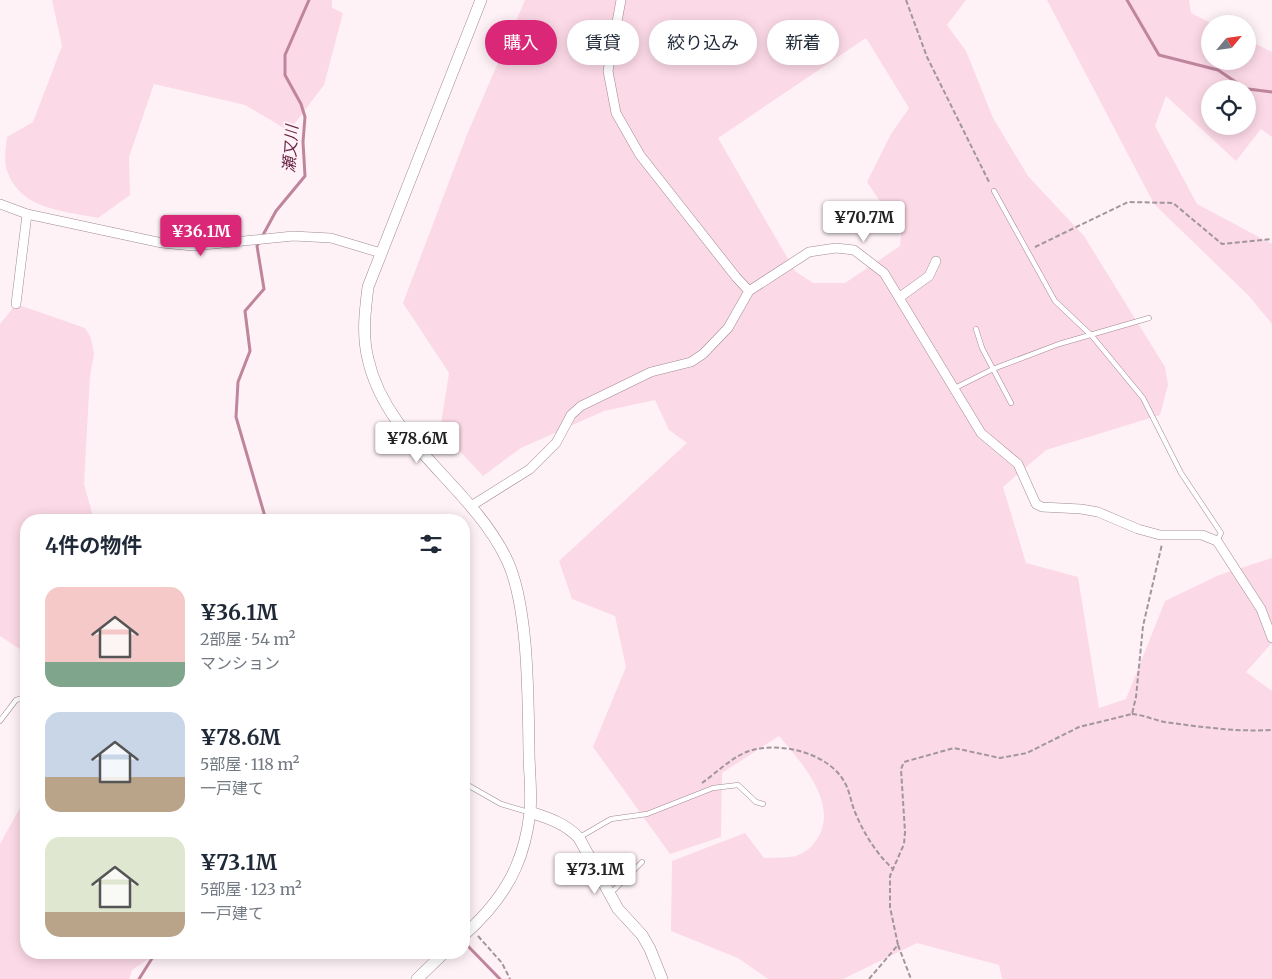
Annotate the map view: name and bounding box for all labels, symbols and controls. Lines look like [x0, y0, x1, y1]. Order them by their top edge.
north arrow [1201, 15, 1256, 70]
map controls [1201, 15, 1256, 135]
chip: 購入 [485, 20, 557, 65]
chip: 賃貸 [567, 20, 639, 65]
chip: 絞り込み [649, 20, 757, 65]
chip: 新着 [767, 20, 839, 65]
button: locate [1201, 80, 1256, 135]
water label: 瀬又川 [278, 122, 302, 174]
pin: ¥70.7M [823, 200, 905, 243]
text: ¥70.7M [834, 207, 894, 227]
pin: ¥36.1M [160, 214, 242, 257]
text: ¥36.1M [171, 221, 231, 241]
pin: ¥78.6M [376, 422, 458, 464]
text: ¥78.6M [386, 428, 448, 448]
icon: filters [417, 530, 445, 558]
text: 4件の物件 [45, 532, 142, 559]
text: ¥36.1M [200, 599, 278, 626]
icon: home [85, 607, 145, 667]
text: 2部屋 · 54 m² [200, 629, 296, 649]
text: マンション [200, 653, 280, 673]
text: ¥78.6M [200, 724, 281, 751]
icon: home [85, 732, 145, 792]
text: 5部屋 · 118 m² [200, 754, 300, 774]
text: 一戸建て [200, 778, 264, 798]
text: ¥73.1M [200, 849, 277, 876]
pin: ¥73.1M [554, 852, 636, 895]
icon: home [85, 857, 145, 917]
text: ¥73.1M [566, 859, 624, 879]
text: 5部屋 · 123 m² [200, 879, 302, 899]
text: 一戸建て [200, 903, 264, 923]

